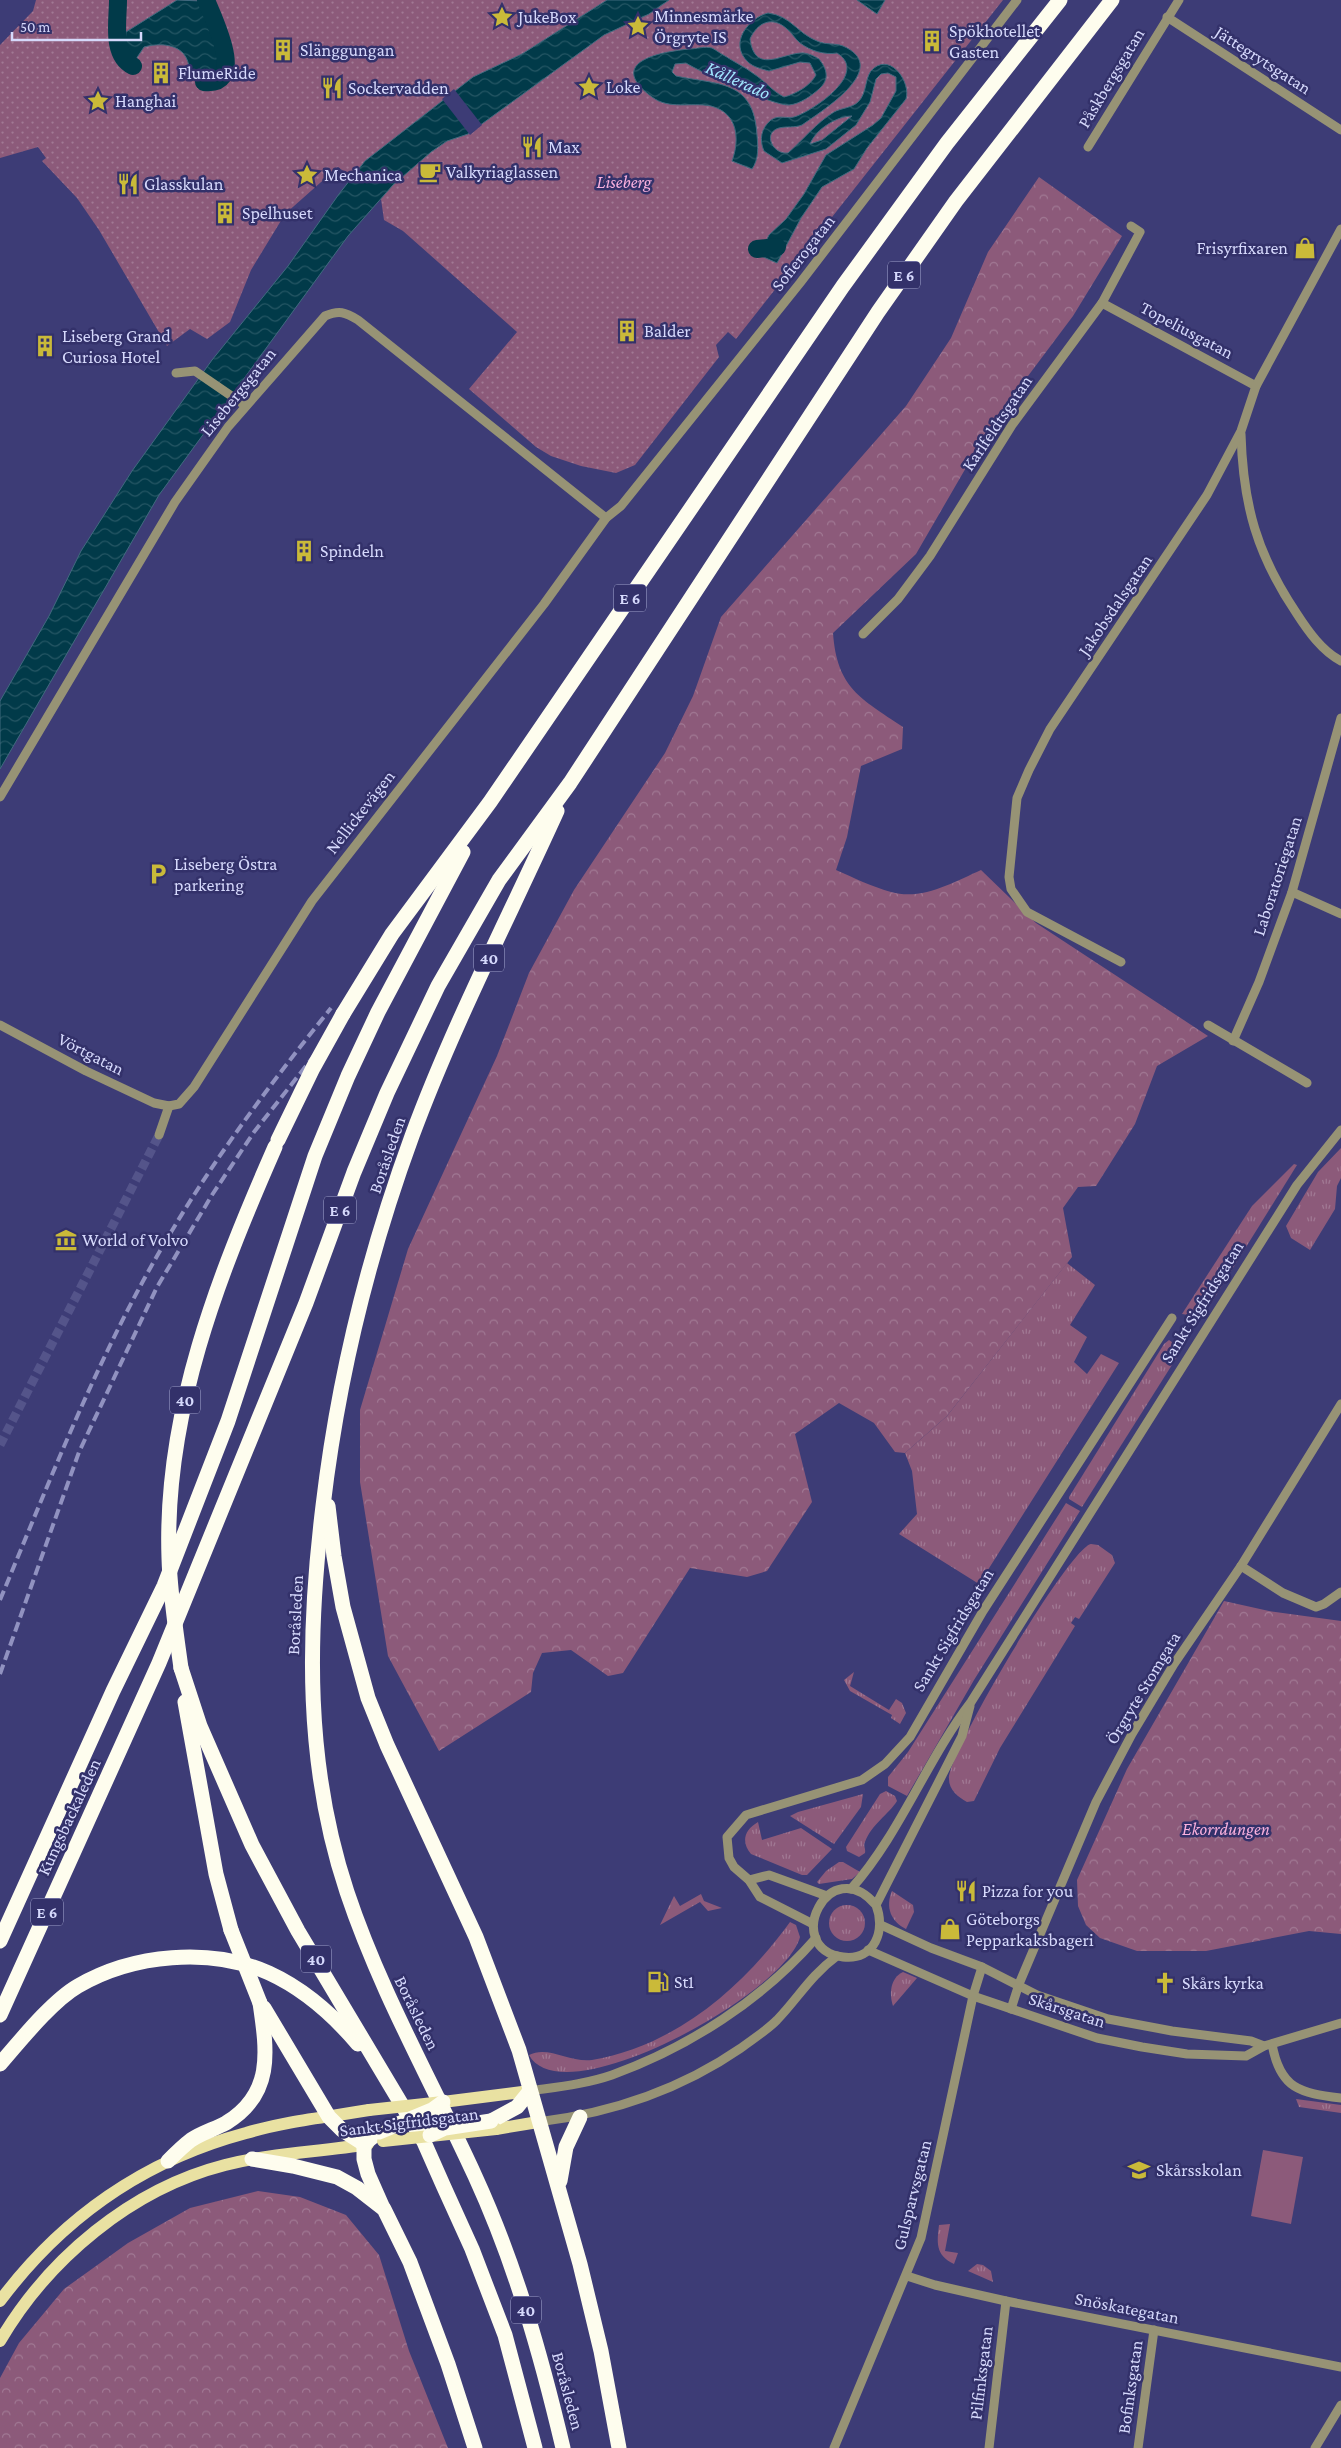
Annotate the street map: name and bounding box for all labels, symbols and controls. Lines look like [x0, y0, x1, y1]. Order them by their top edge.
place icon: JukeBox [489, 4, 515, 30]
place label: Minnesmärke Örgryte IS [654, 6, 754, 47]
place label: JukeBox [516, 7, 577, 27]
scale bar [12, 10, 141, 42]
place icon: Minnesmärke Örgryte IS [625, 13, 651, 39]
text: 50 m [20, 19, 50, 35]
street label: Jättegrytsgatan [1210, 20, 1315, 99]
place label: Spökhotellet Gasten [949, 21, 1041, 62]
street label: Påskbergsgatan [1074, 24, 1149, 131]
building icon: Spökhotellet Gasten [919, 28, 945, 54]
building icon: Slänggungan [270, 37, 296, 63]
place label: Slänggungan [300, 40, 395, 60]
water label: Kållerado [703, 57, 773, 103]
building icon: FlumeRide [148, 60, 174, 86]
place label: FlumeRide [178, 63, 256, 83]
place icon: Loke [576, 74, 602, 100]
restaurant icon: Sockervadden [319, 75, 345, 101]
place label: Loke [606, 77, 640, 97]
place label: Sockervadden [348, 78, 449, 98]
place icon: Hanghai [85, 88, 111, 114]
place label: Hanghai [115, 91, 177, 111]
restaurant icon: Max [519, 134, 545, 160]
place label: Max [548, 137, 580, 157]
cafe icon: Valkyriaglassen [417, 159, 443, 185]
place icon: Mechanica [294, 162, 320, 188]
place label: Valkyriaglassen [446, 162, 558, 182]
place label: Mechanica [324, 165, 402, 185]
restaurant icon: Glasskulan [115, 171, 141, 197]
park label: Liseberg [596, 172, 653, 192]
place label: Glasskulan [144, 174, 224, 194]
building icon: Spelhuset [212, 200, 238, 226]
place label: Spelhuset [242, 203, 314, 223]
street label: Sofierogatan [767, 211, 839, 295]
shop icon: Frisyrfixaren [1292, 235, 1318, 261]
place label: Frisyrfixaren [1197, 238, 1288, 258]
road number: E 6 [888, 262, 920, 288]
street label: Topeliusgatan [1137, 297, 1237, 363]
building icon: Balder [614, 318, 640, 344]
place label: Balder [644, 321, 691, 341]
place label: Liseberg Grand Curiosa Hotel [62, 326, 171, 367]
building icon: Liseberg Grand Curiosa Hotel [32, 333, 58, 359]
street label: Lisebergsgatan [196, 343, 280, 440]
street label: Karlfeldtsgatan [958, 371, 1036, 474]
building icon: Spindeln [291, 538, 317, 564]
place label: Spindeln [320, 541, 384, 561]
street label: Jakobsdalsgatan [1073, 550, 1156, 661]
road number: E 6 [614, 584, 646, 612]
street label: Nellickevägen [321, 766, 399, 858]
street label: Laboratoriegatan [1248, 813, 1306, 938]
place label: Liseberg Östra parkering [174, 854, 277, 895]
parking icon: Liseberg Östra parkering [145, 861, 171, 887]
road number: 40 [474, 944, 504, 971]
street label: Vörtgatan [55, 1029, 128, 1079]
street label: Boråsleden [365, 1114, 410, 1196]
road number: E 6 [324, 1196, 356, 1224]
museum icon: World of Volvo [53, 1227, 79, 1253]
place label: World of Volvo [82, 1230, 188, 1250]
street label: Sankt Sigfridsgatan [1156, 1237, 1248, 1367]
road number: 40 [170, 1386, 200, 1414]
street label: Sankt Sigfridsgatan [908, 1565, 998, 1695]
street label: Boråsleden [283, 1574, 307, 1655]
street label: Örgryte Stomgata [1102, 1628, 1184, 1748]
street label: Kungsbackaleden [33, 1755, 105, 1878]
park label: Ekorrdungen [1182, 1819, 1270, 1839]
restaurant icon: Pizza for you [953, 1878, 979, 1904]
place label: Pizza for you [982, 1881, 1074, 1901]
road number: E 6 [31, 1898, 63, 1925]
place label: Göteborgs Pepparkaksbageri [966, 1909, 1094, 1950]
shop icon: Göteborgs Pepparkaksbageri [937, 1916, 963, 1942]
road number: 40 [301, 1946, 331, 1972]
fuel station icon: St1 [645, 1969, 671, 1995]
church icon: Skårs kyrka [1152, 1970, 1178, 1996]
place label: St1 [674, 1972, 694, 1992]
street label: Boråsleden [390, 1973, 444, 2054]
place label: Skårs kyrka [1182, 1973, 1264, 1993]
street label: Skårsgatan [1026, 1988, 1108, 2032]
street label: Sankt Sigfridsgatan [338, 2104, 480, 2140]
street label: Gulsparvsgatan [889, 2137, 935, 2252]
school or university icon: Skårsskolan [1126, 2157, 1152, 2183]
place label: Skårsskolan [1156, 2160, 1242, 2180]
street label: Snöskategatan [1073, 2288, 1181, 2328]
road number: 40 [511, 2296, 541, 2324]
street label: Pilfinksgatan [965, 2325, 997, 2421]
street label: Bofinksgatan [1114, 2339, 1147, 2435]
street label: Boråsleden [548, 2350, 588, 2432]

